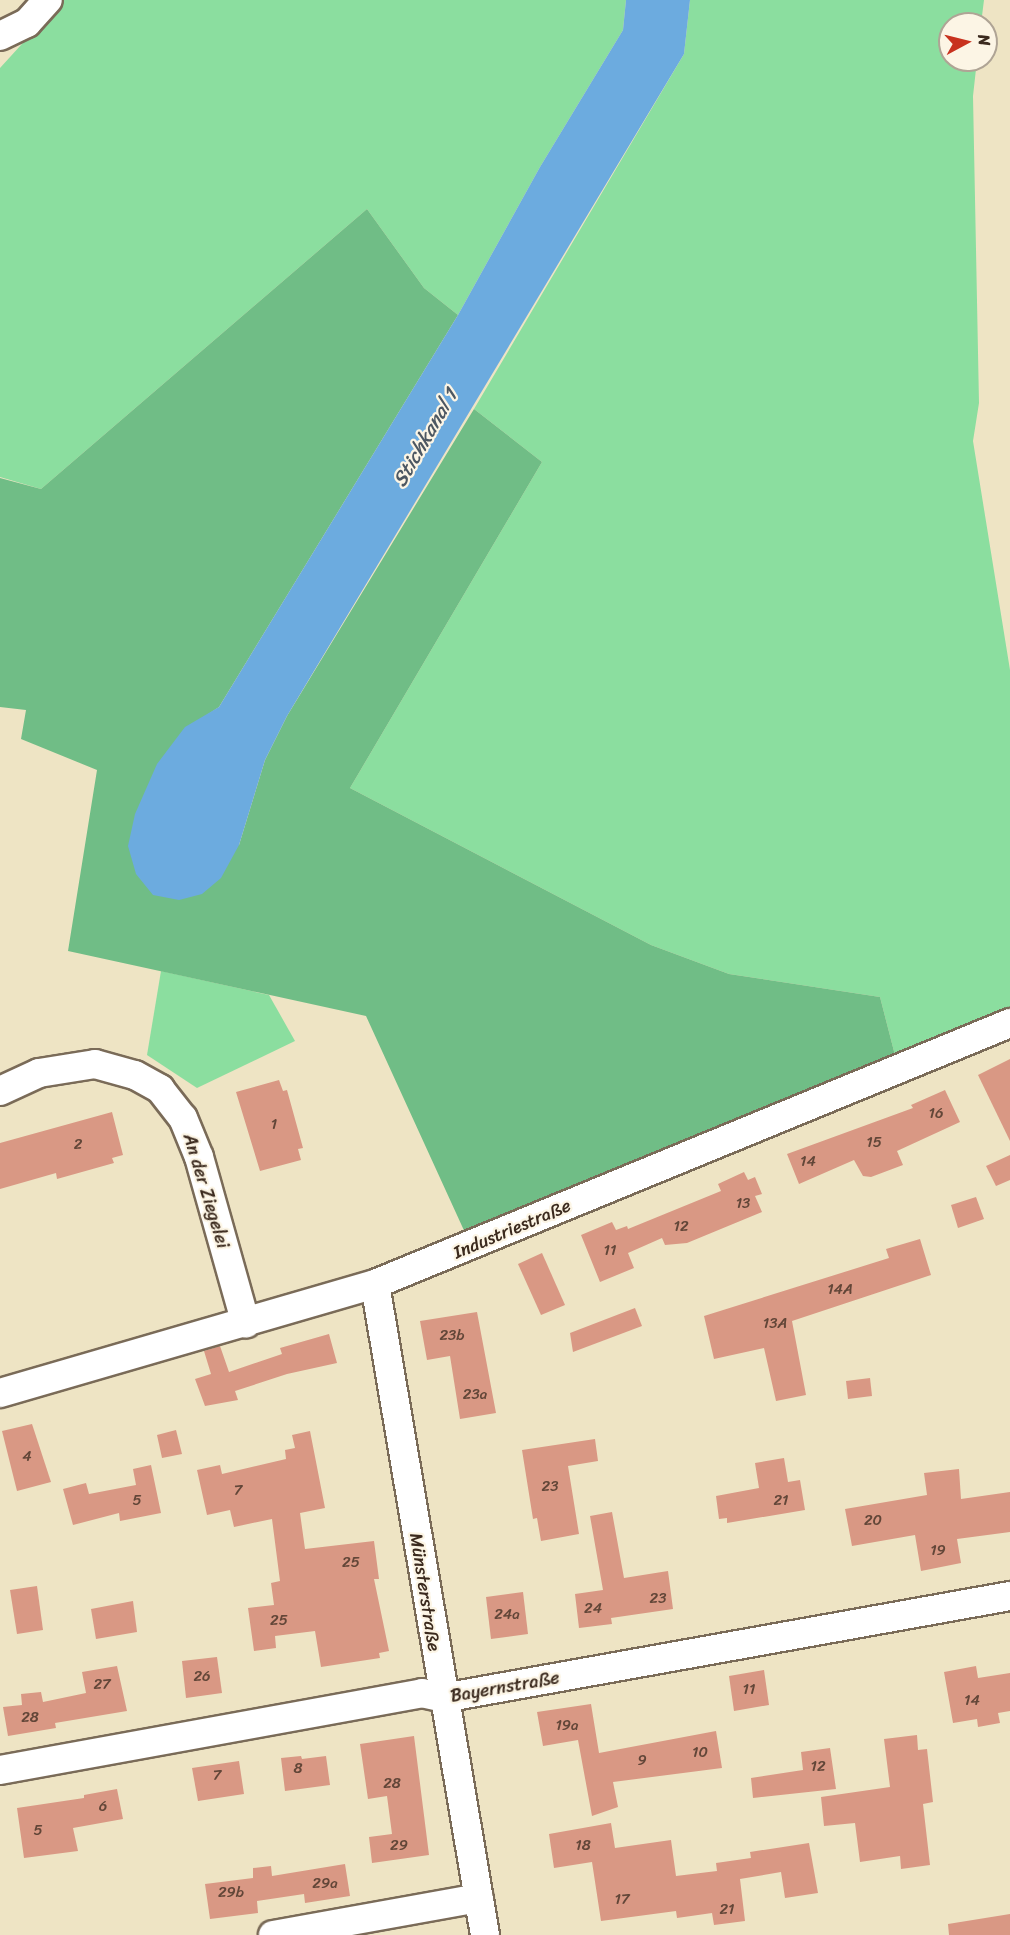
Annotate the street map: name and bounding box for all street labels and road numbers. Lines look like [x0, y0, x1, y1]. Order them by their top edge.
street label: An der Ziegelei [178, 1131, 234, 1251]
street label: Industriestraße [450, 1195, 574, 1263]
street label: Münsterstraße [405, 1531, 445, 1653]
street label: Bayernstraße [449, 1667, 561, 1707]

